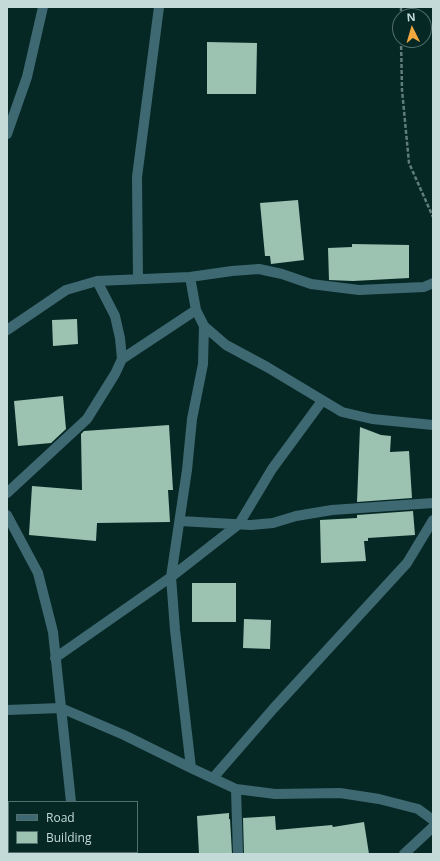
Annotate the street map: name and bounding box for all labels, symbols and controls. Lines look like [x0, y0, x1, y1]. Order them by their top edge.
north arrow [392, 8, 432, 48]
text: N [406, 9, 416, 24]
legend [8, 801, 138, 853]
text: Road [46, 809, 75, 826]
text: Building [46, 829, 91, 846]

